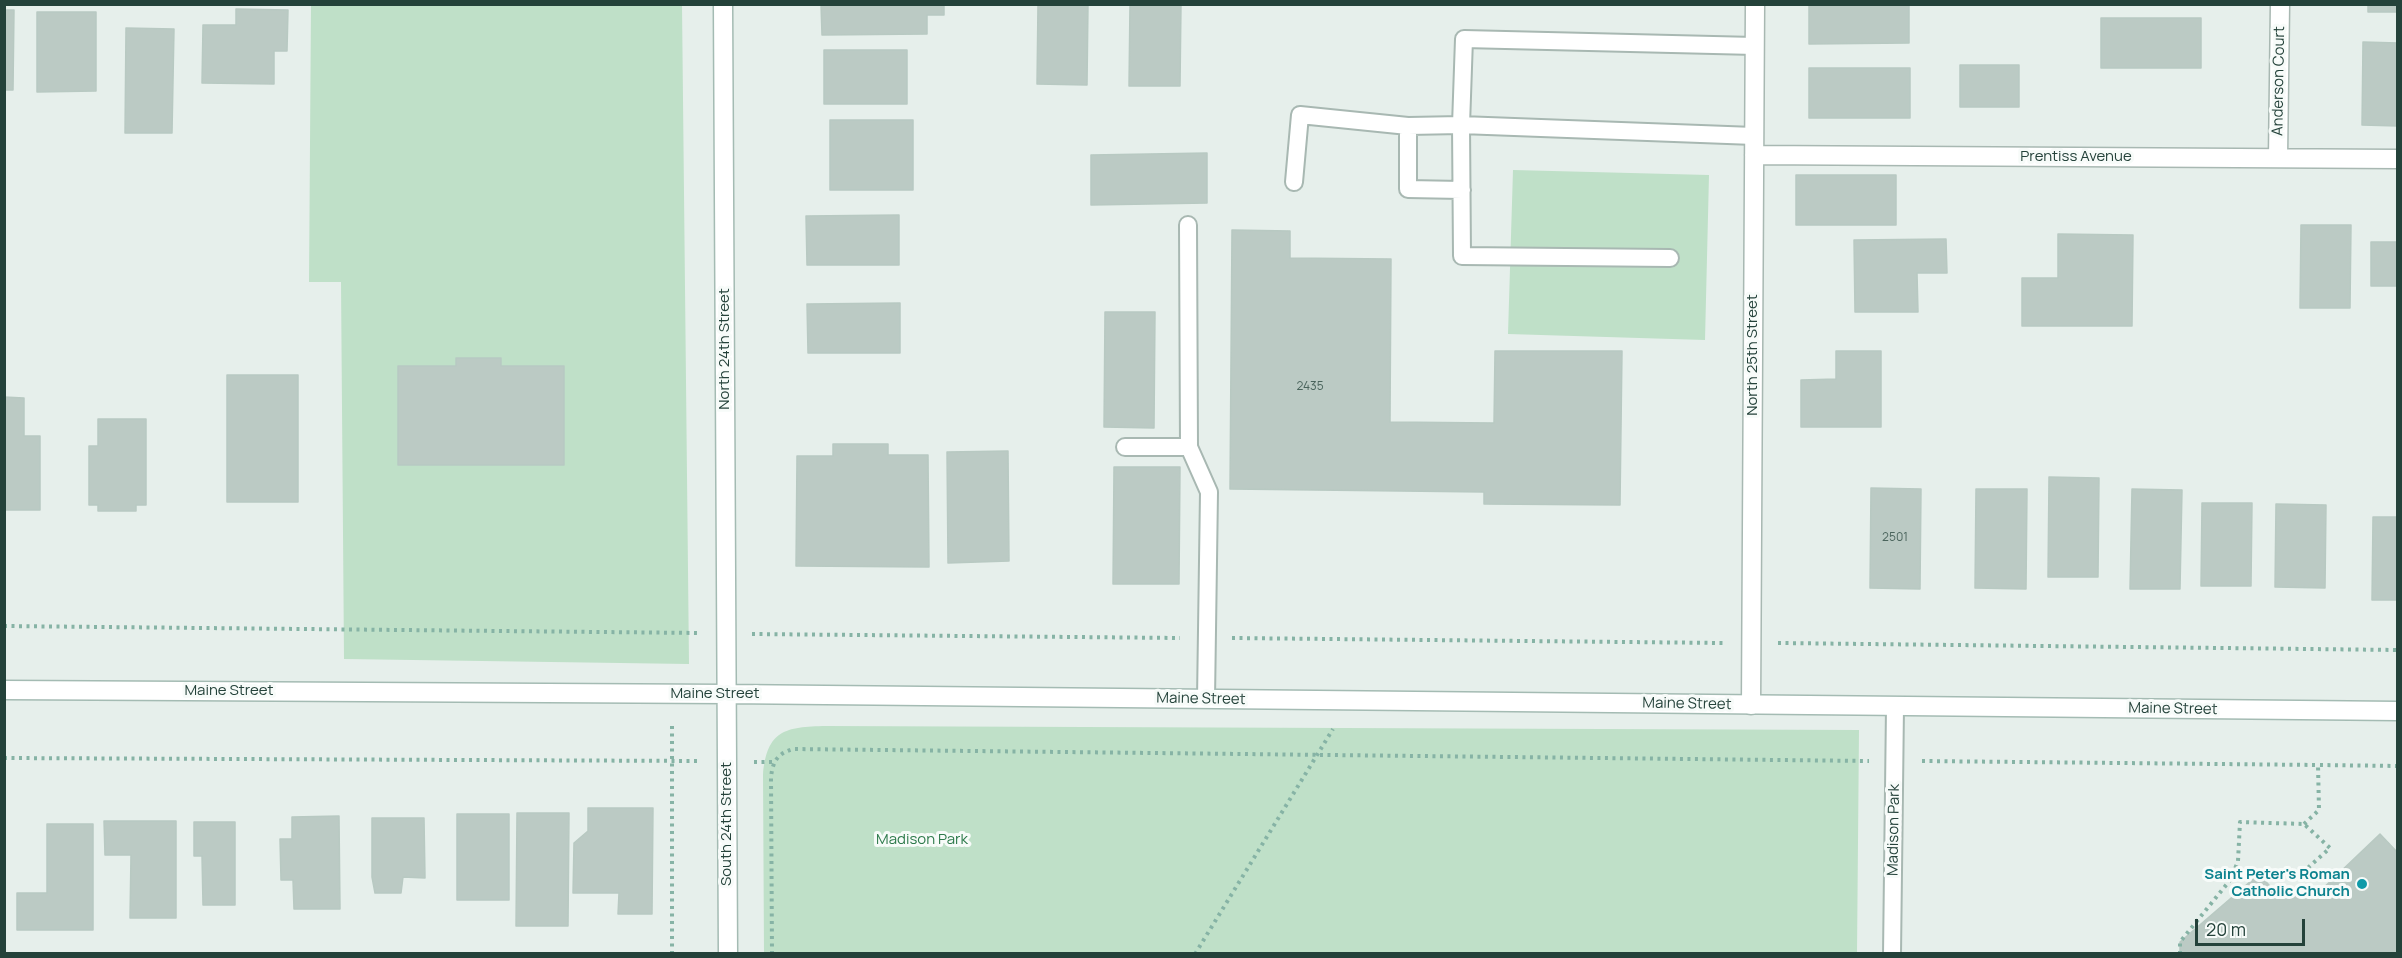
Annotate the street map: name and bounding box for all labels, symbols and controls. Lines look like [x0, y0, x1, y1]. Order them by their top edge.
street label: Anderson Court [2269, 26, 2289, 136]
street label: Prentiss Avenue [2020, 148, 2132, 166]
street label: North 24th Street [716, 288, 734, 410]
street label: North 25th Street [1744, 294, 1762, 416]
house number: 2435 [1296, 380, 1324, 394]
house number: 2501 [1882, 531, 1908, 545]
street label: Maine Street [184, 682, 274, 700]
street label: Maine Street [670, 685, 760, 703]
street label: Maine Street [1156, 689, 1246, 709]
street label: Maine Street [1642, 694, 1732, 714]
street label: Maine Street [2128, 699, 2218, 719]
street label: South 24th Street [718, 762, 736, 886]
street label: Madison Park [1884, 784, 1904, 876]
park label: Madison Park [876, 831, 968, 849]
place label: Saint Peter's Roman Catholic Church [2204, 866, 2350, 901]
marker: Saint Peter's Roman Catholic Church [2355, 877, 2369, 891]
scale bar [2198, 907, 2308, 945]
text: 20 m [2206, 917, 2246, 941]

